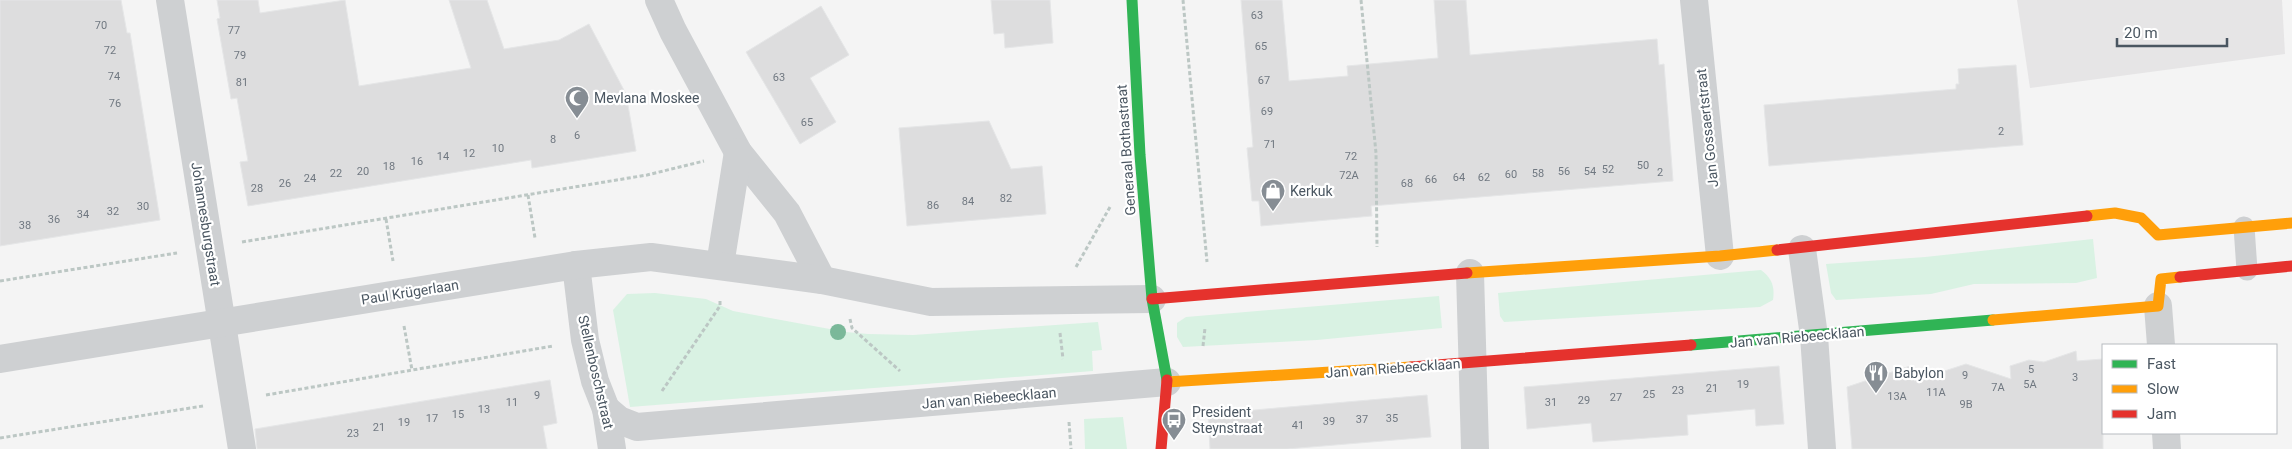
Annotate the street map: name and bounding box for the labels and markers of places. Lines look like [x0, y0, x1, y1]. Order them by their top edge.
mosque icon: Mevlana Moskee [564, 85, 590, 119]
place label: Mevlana Moskee [594, 90, 699, 106]
shop icon: Kerkuk [1260, 178, 1286, 212]
place label: Kerkuk [1290, 183, 1334, 199]
restaurant icon: Babylon [1863, 360, 1889, 394]
place label: Babylon [1894, 365, 1944, 381]
place label: President Steynstraat [1192, 404, 1263, 436]
bus stop icon: President Steynstraat [1161, 407, 1187, 441]

